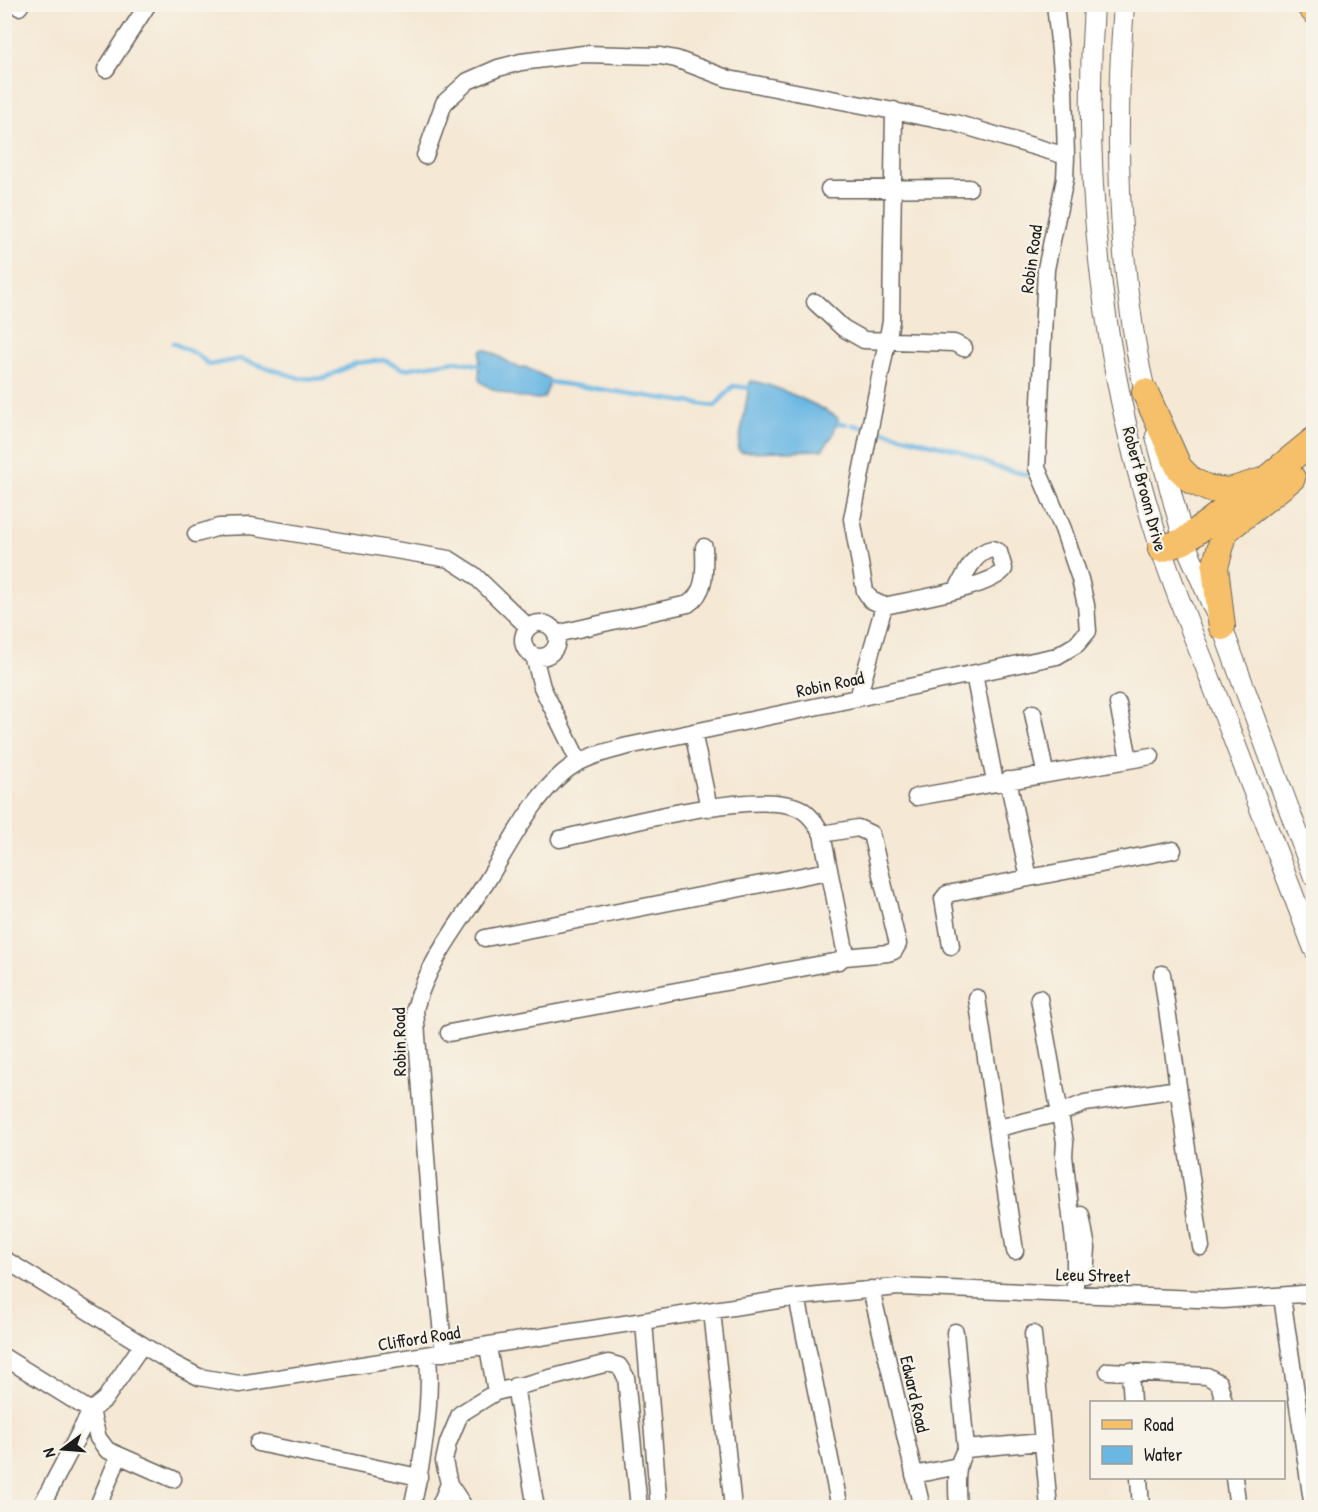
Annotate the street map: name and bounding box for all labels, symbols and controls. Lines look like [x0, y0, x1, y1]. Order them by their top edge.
street label: Robin Road [1014, 223, 1048, 295]
street label: Robert Broom Drive [1116, 424, 1174, 554]
street label: Robin Road [794, 665, 866, 703]
street label: Robin Road [386, 1007, 412, 1077]
street label: Leeu Street [1055, 1261, 1131, 1289]
street label: Clifford Road [376, 1319, 462, 1357]
street label: Edward Road [894, 1353, 936, 1435]
legend [1090, 1401, 1285, 1479]
text: Road [1144, 1412, 1174, 1437]
north arrow [33, 1419, 93, 1479]
text: Water [1144, 1442, 1182, 1467]
text: N [37, 1446, 60, 1460]

